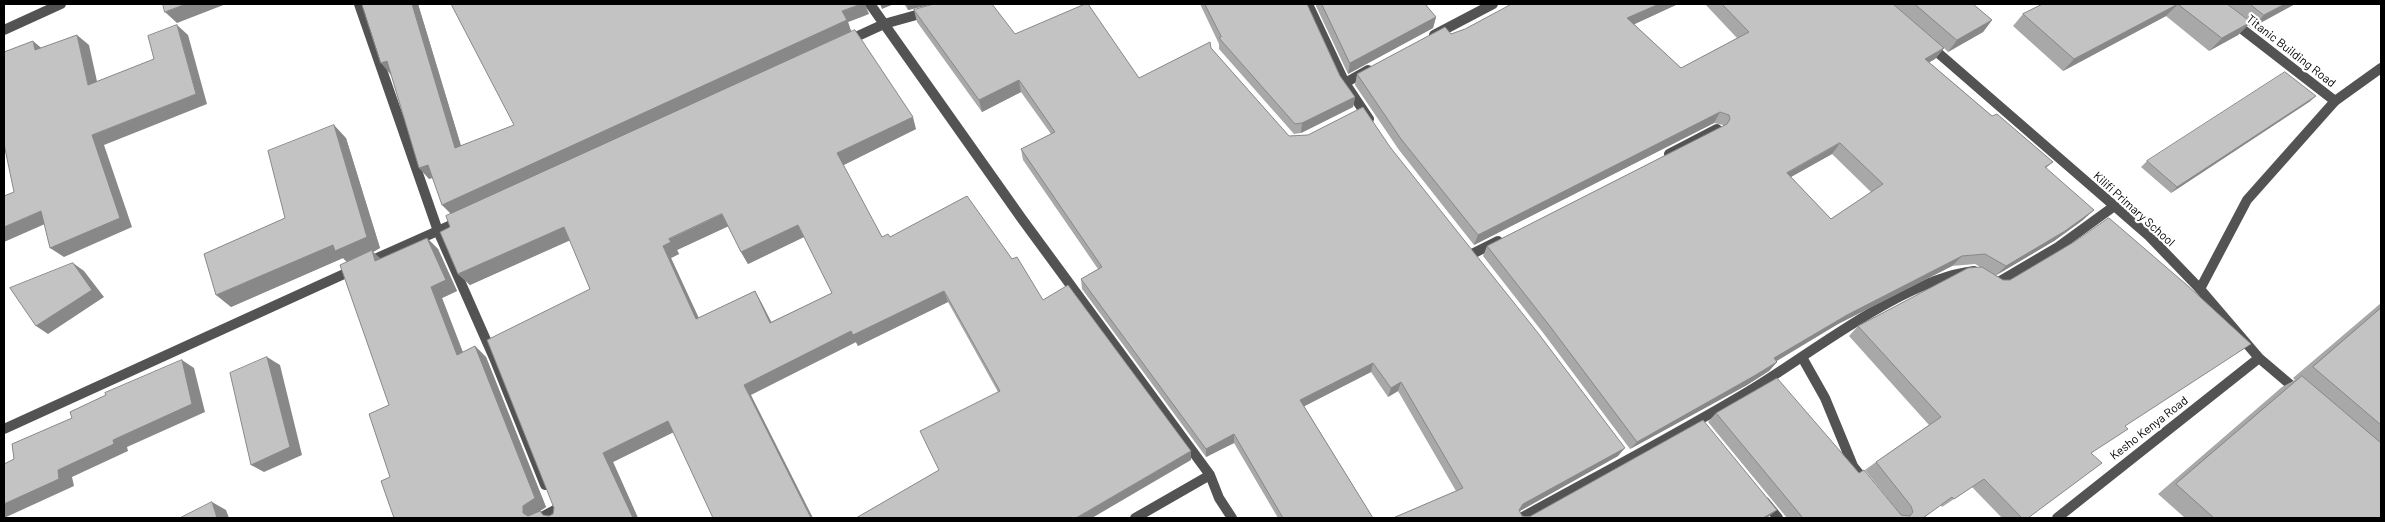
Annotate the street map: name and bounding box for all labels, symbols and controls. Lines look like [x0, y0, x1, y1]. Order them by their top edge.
street label: Titanic Building Road [2243, 12, 2339, 90]
street label: Kilifi Primary School [2090, 169, 2178, 249]
street label: Kesho Kenya Road [2107, 393, 2191, 463]

